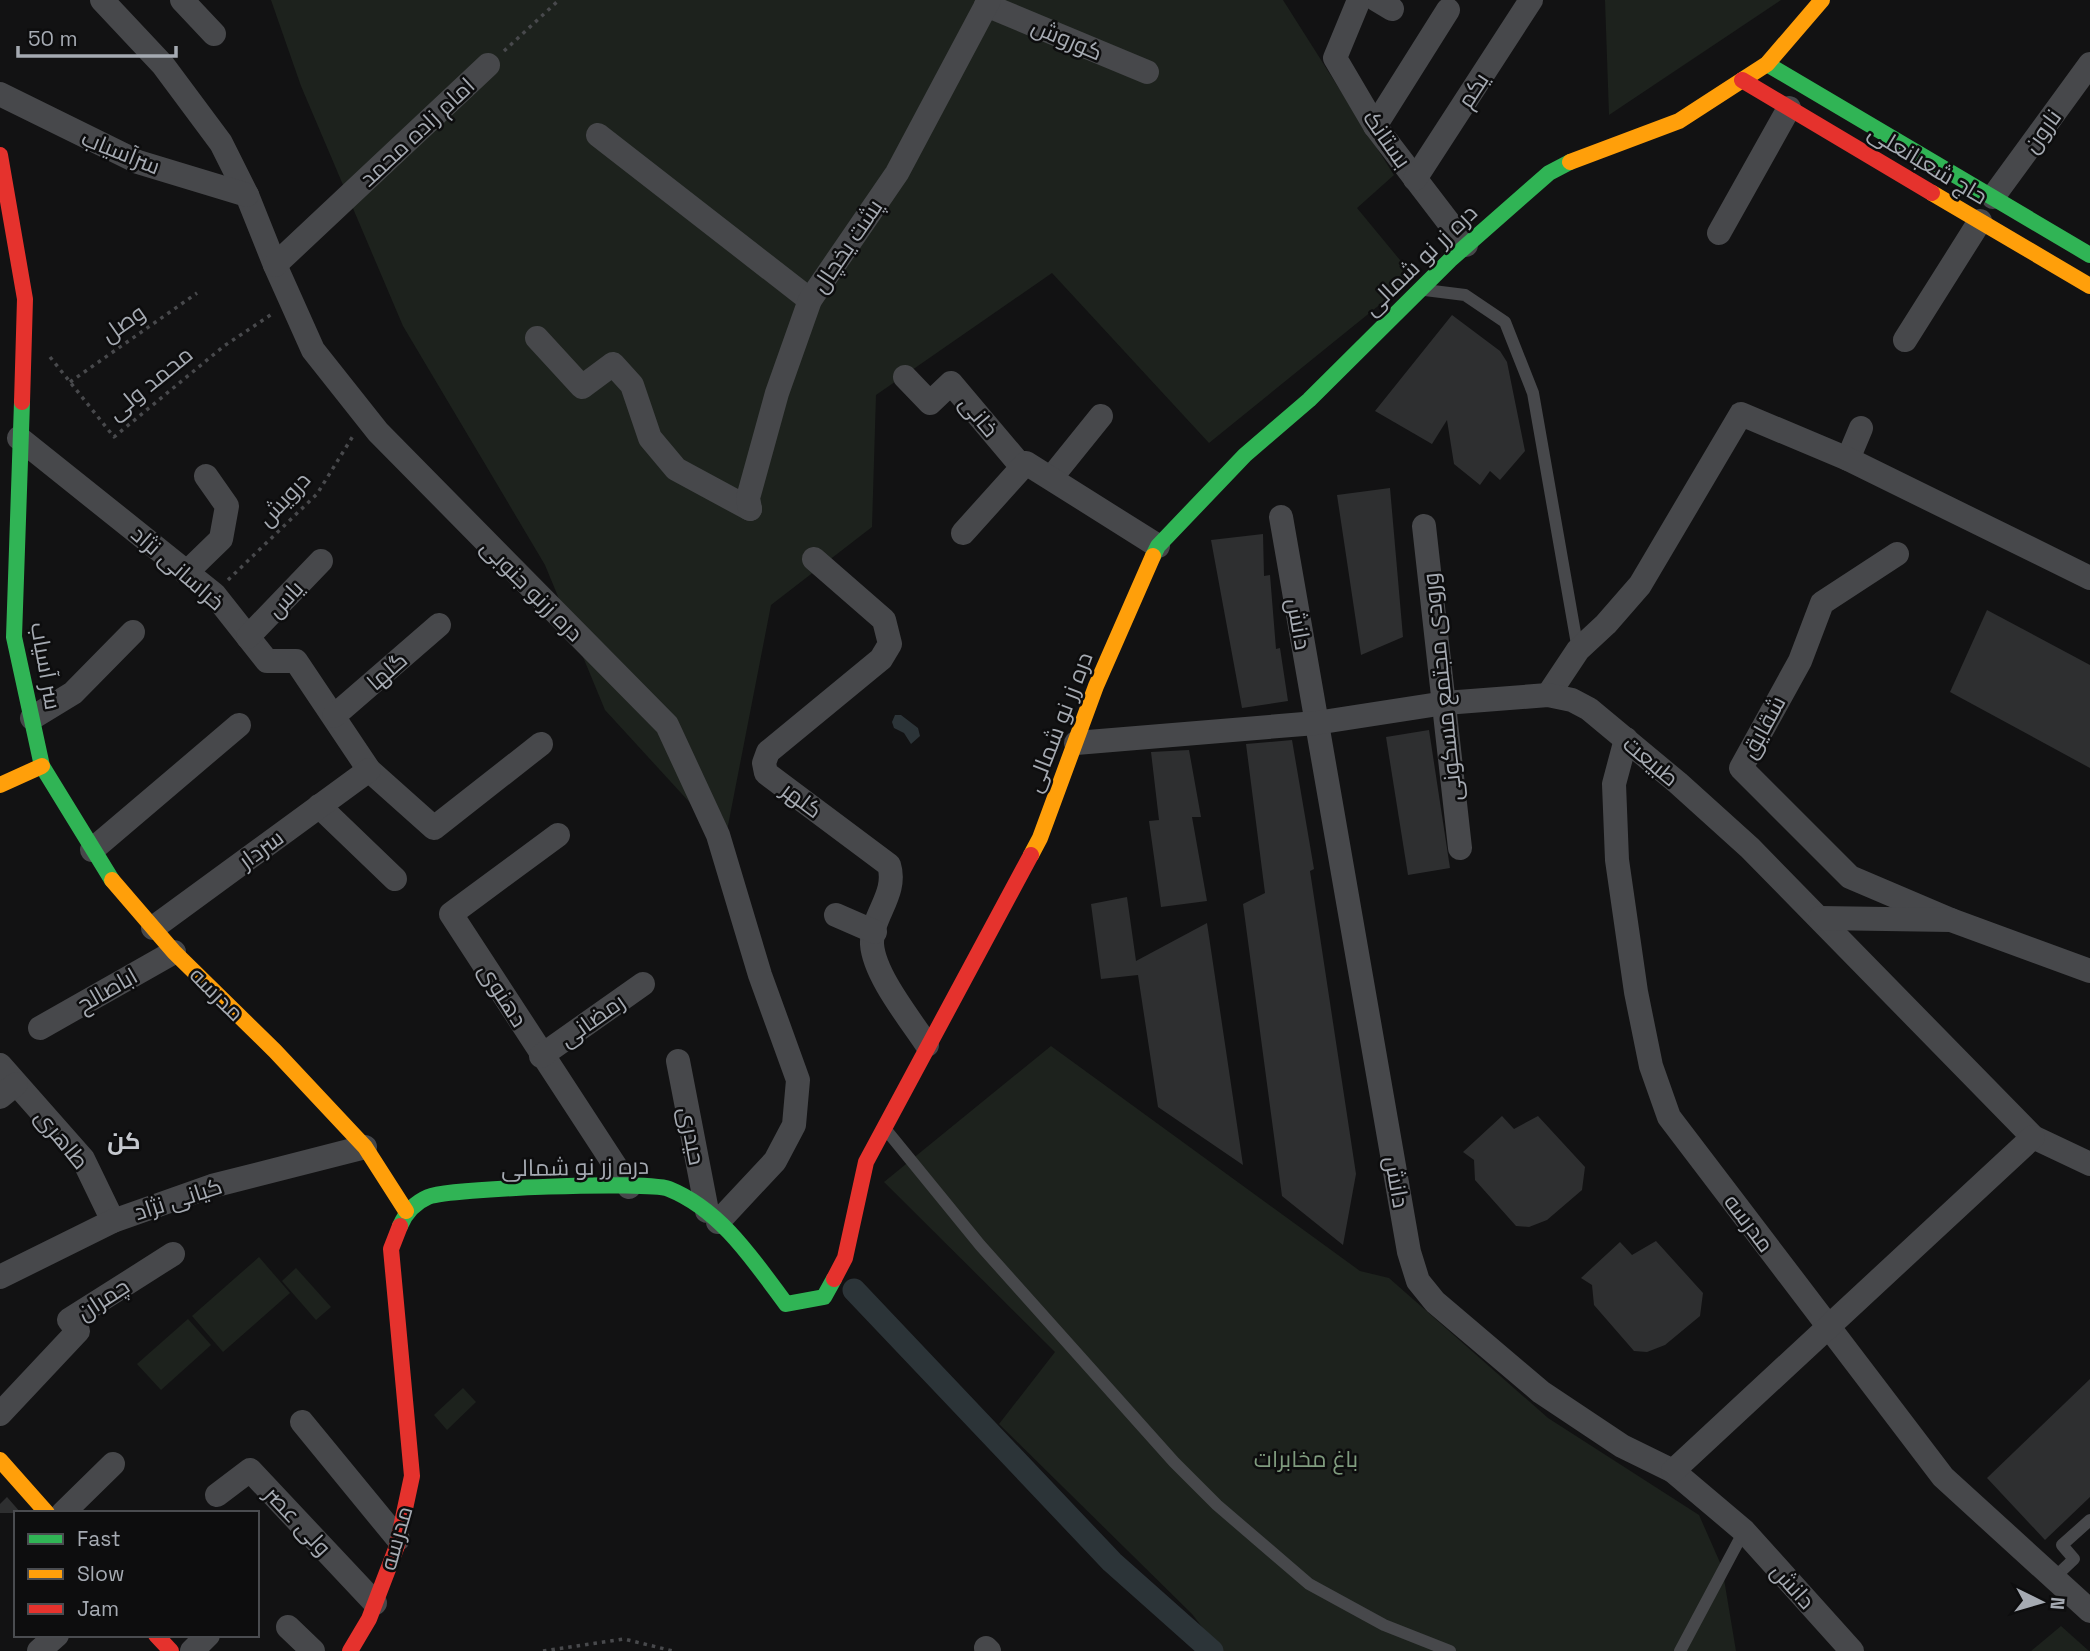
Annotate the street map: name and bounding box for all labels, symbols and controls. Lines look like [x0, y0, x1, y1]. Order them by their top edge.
street label: کوروش [1027, 11, 1107, 67]
scale bar [18, 14, 175, 58]
text: 50 m [28, 25, 78, 52]
street label: یکم [1450, 67, 1496, 114]
street label: امام زاده محمد [353, 71, 482, 194]
street label: نارون [2016, 103, 2068, 159]
street label: بستانک [1356, 104, 1418, 174]
street label: حاج شعبانعلی [1862, 117, 1993, 212]
street label: سرآسیاب [77, 123, 165, 181]
street label: پشت یخچال [805, 193, 889, 299]
street label: دره زر نو شمالی [1356, 198, 1484, 322]
street label: وصل [95, 297, 151, 349]
street label: محمد ولی [101, 339, 199, 427]
street label: خانی [953, 389, 1005, 443]
street label: درویش [251, 465, 317, 533]
street label: خراسانی نژاد [125, 519, 231, 617]
street label: دره زرنو جنوبی [474, 532, 590, 648]
street label: ورودی مجتمع مسکونی [1415, 571, 1470, 803]
street label: یاس [260, 574, 310, 624]
street label: دانش [1280, 596, 1318, 652]
street label: سر آسیاب [24, 620, 68, 712]
street label: گلها [360, 645, 414, 697]
street label: دره زر نو شمالی [1019, 648, 1099, 796]
street label: شقایق [1734, 690, 1792, 764]
street label: طبیعت [1617, 729, 1685, 793]
street label: کلهر [774, 774, 828, 825]
street label: سردار [231, 823, 290, 877]
street label: دهنوی [472, 957, 534, 1033]
street label: مدرسه [183, 960, 251, 1028]
street label: اباصالح [71, 961, 143, 1020]
street label: رمضانی [553, 987, 631, 1053]
street label: طاهری [28, 1102, 96, 1176]
street label: حیدری [672, 1104, 712, 1168]
district label: کن [107, 1125, 141, 1156]
street label: دره زر نو شمالی [501, 1151, 649, 1183]
street label: دانش [1378, 1154, 1416, 1210]
street label: کیانی نژاد [130, 1171, 226, 1227]
street label: مدرسه [1717, 1188, 1781, 1258]
street label: چمران [71, 1271, 135, 1327]
park label: باغ مخابرات [1254, 1444, 1358, 1475]
street label: ولی عصر [257, 1478, 338, 1562]
street label: مدرسه [373, 1502, 419, 1574]
legend [14, 1511, 259, 1637]
text: Fast [77, 1525, 121, 1552]
street label: دانش [1764, 1557, 1822, 1615]
text: Slow [77, 1560, 125, 1587]
north arrow [2006, 1567, 2076, 1637]
text: Jam [77, 1595, 119, 1622]
text: N [2044, 1596, 2070, 1611]

